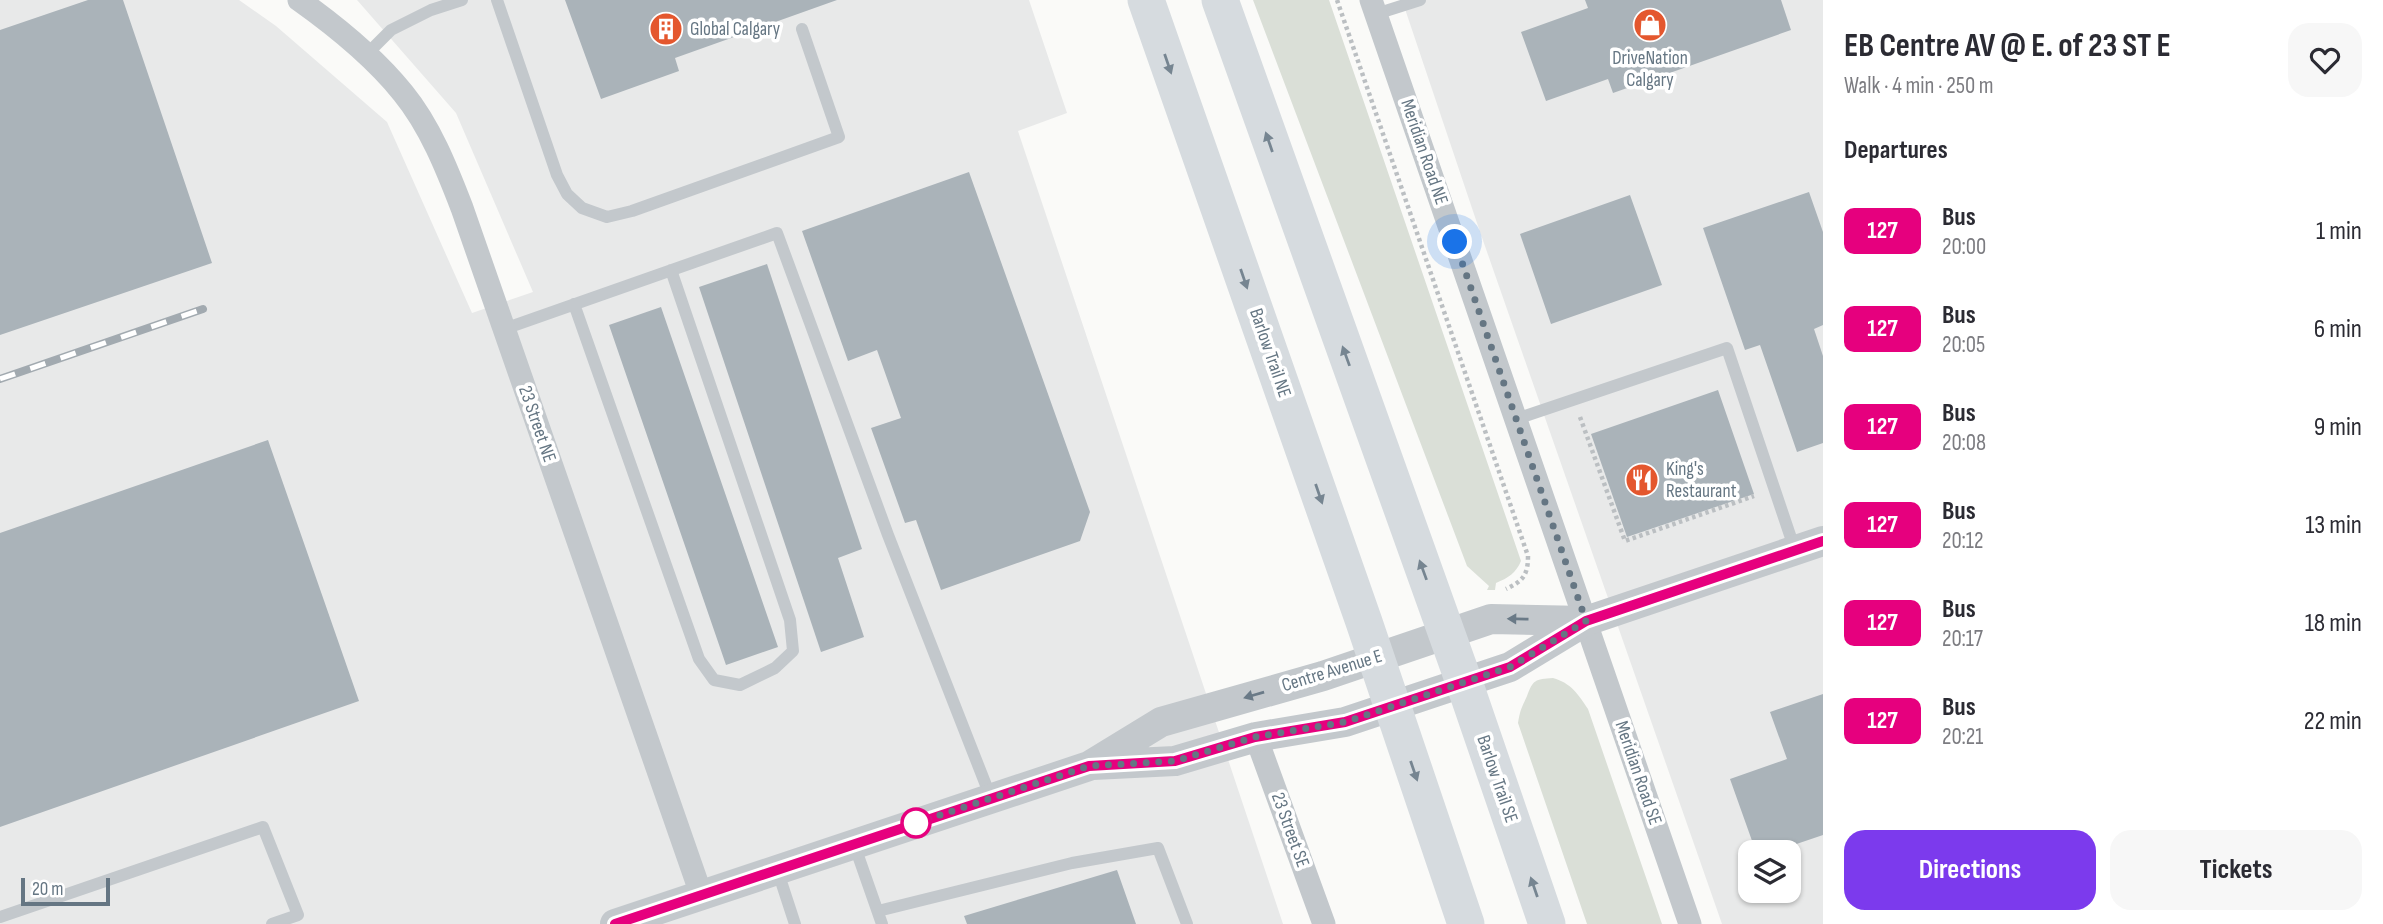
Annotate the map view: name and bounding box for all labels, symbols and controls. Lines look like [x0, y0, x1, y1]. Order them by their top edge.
shop icon: DriveNation Calgary [1631, 6, 1669, 44]
building icon: Global Calgary [647, 10, 685, 48]
place label: Global Calgary [690, 18, 781, 41]
button: heart [2288, 23, 2362, 97]
text: EB Centre AV @ E. of 23 ST E [1844, 26, 2171, 66]
place label: DriveNation Calgary [1612, 47, 1688, 92]
one-way arrow [1163, 54, 1174, 75]
text: Walk · 4 min · 250 m [1844, 72, 1994, 100]
street label: Meridian Road NE [1395, 96, 1453, 208]
one-way arrow [1264, 131, 1275, 152]
text: Departures [1844, 135, 1948, 166]
text: Bus [1942, 202, 1976, 233]
text: 127 [1867, 216, 1898, 245]
text: 1 min [2316, 216, 2362, 247]
your location [1437, 224, 1472, 259]
text: 20:00 [1942, 233, 1986, 261]
one-way arrow [1239, 269, 1250, 290]
text: Bus [1942, 300, 1976, 331]
street label: Barlow Trail NE [1244, 305, 1296, 401]
text: 127 [1867, 314, 1898, 343]
text: 6 min [2314, 314, 2362, 345]
text: 20:05 [1942, 331, 1985, 359]
one-way arrow [1341, 345, 1352, 366]
street label: 23 Street NE [513, 383, 561, 465]
text: Bus [1942, 398, 1976, 429]
text: 127 [1867, 412, 1898, 441]
text: 9 min [2314, 412, 2362, 443]
text: 20:08 [1942, 429, 1986, 457]
place label: King's Restaurant [1666, 458, 1737, 503]
restaurant icon: King's Restaurant [1623, 461, 1661, 499]
one-way arrow [1314, 483, 1325, 504]
text: Bus [1942, 496, 1976, 527]
text: 127 [1867, 510, 1898, 539]
text: 13 min [2305, 510, 2362, 541]
text: 20:12 [1942, 527, 1984, 555]
one-way arrow [1418, 560, 1429, 581]
text: Bus [1942, 594, 1976, 625]
text: 127 [1867, 608, 1898, 637]
text: 18 min [2305, 608, 2362, 639]
one-way arrow [1507, 614, 1529, 625]
text: 20:17 [1942, 625, 1983, 653]
street label: Centre Avenue E [1279, 645, 1385, 697]
one-way arrow [1243, 691, 1264, 701]
text: Bus [1942, 692, 1976, 723]
text: 127 [1867, 706, 1898, 735]
text: 22 min [2304, 706, 2362, 737]
street label: Meridian Road SE [1609, 718, 1667, 828]
text: 20:21 [1942, 723, 1983, 751]
street label: Barlow Trail SE [1471, 732, 1523, 826]
one-way arrow [1409, 760, 1420, 781]
street label: 23 Street SE [1266, 789, 1314, 871]
unlabelled marker [901, 808, 931, 838]
button: Directions [1844, 830, 2096, 910]
button: Tickets [2110, 830, 2362, 910]
map controls [1738, 840, 1801, 903]
button: layers [1738, 840, 1801, 903]
scale bar [21, 875, 110, 907]
one-way arrow [1528, 876, 1539, 897]
text: 20 m [32, 878, 64, 901]

